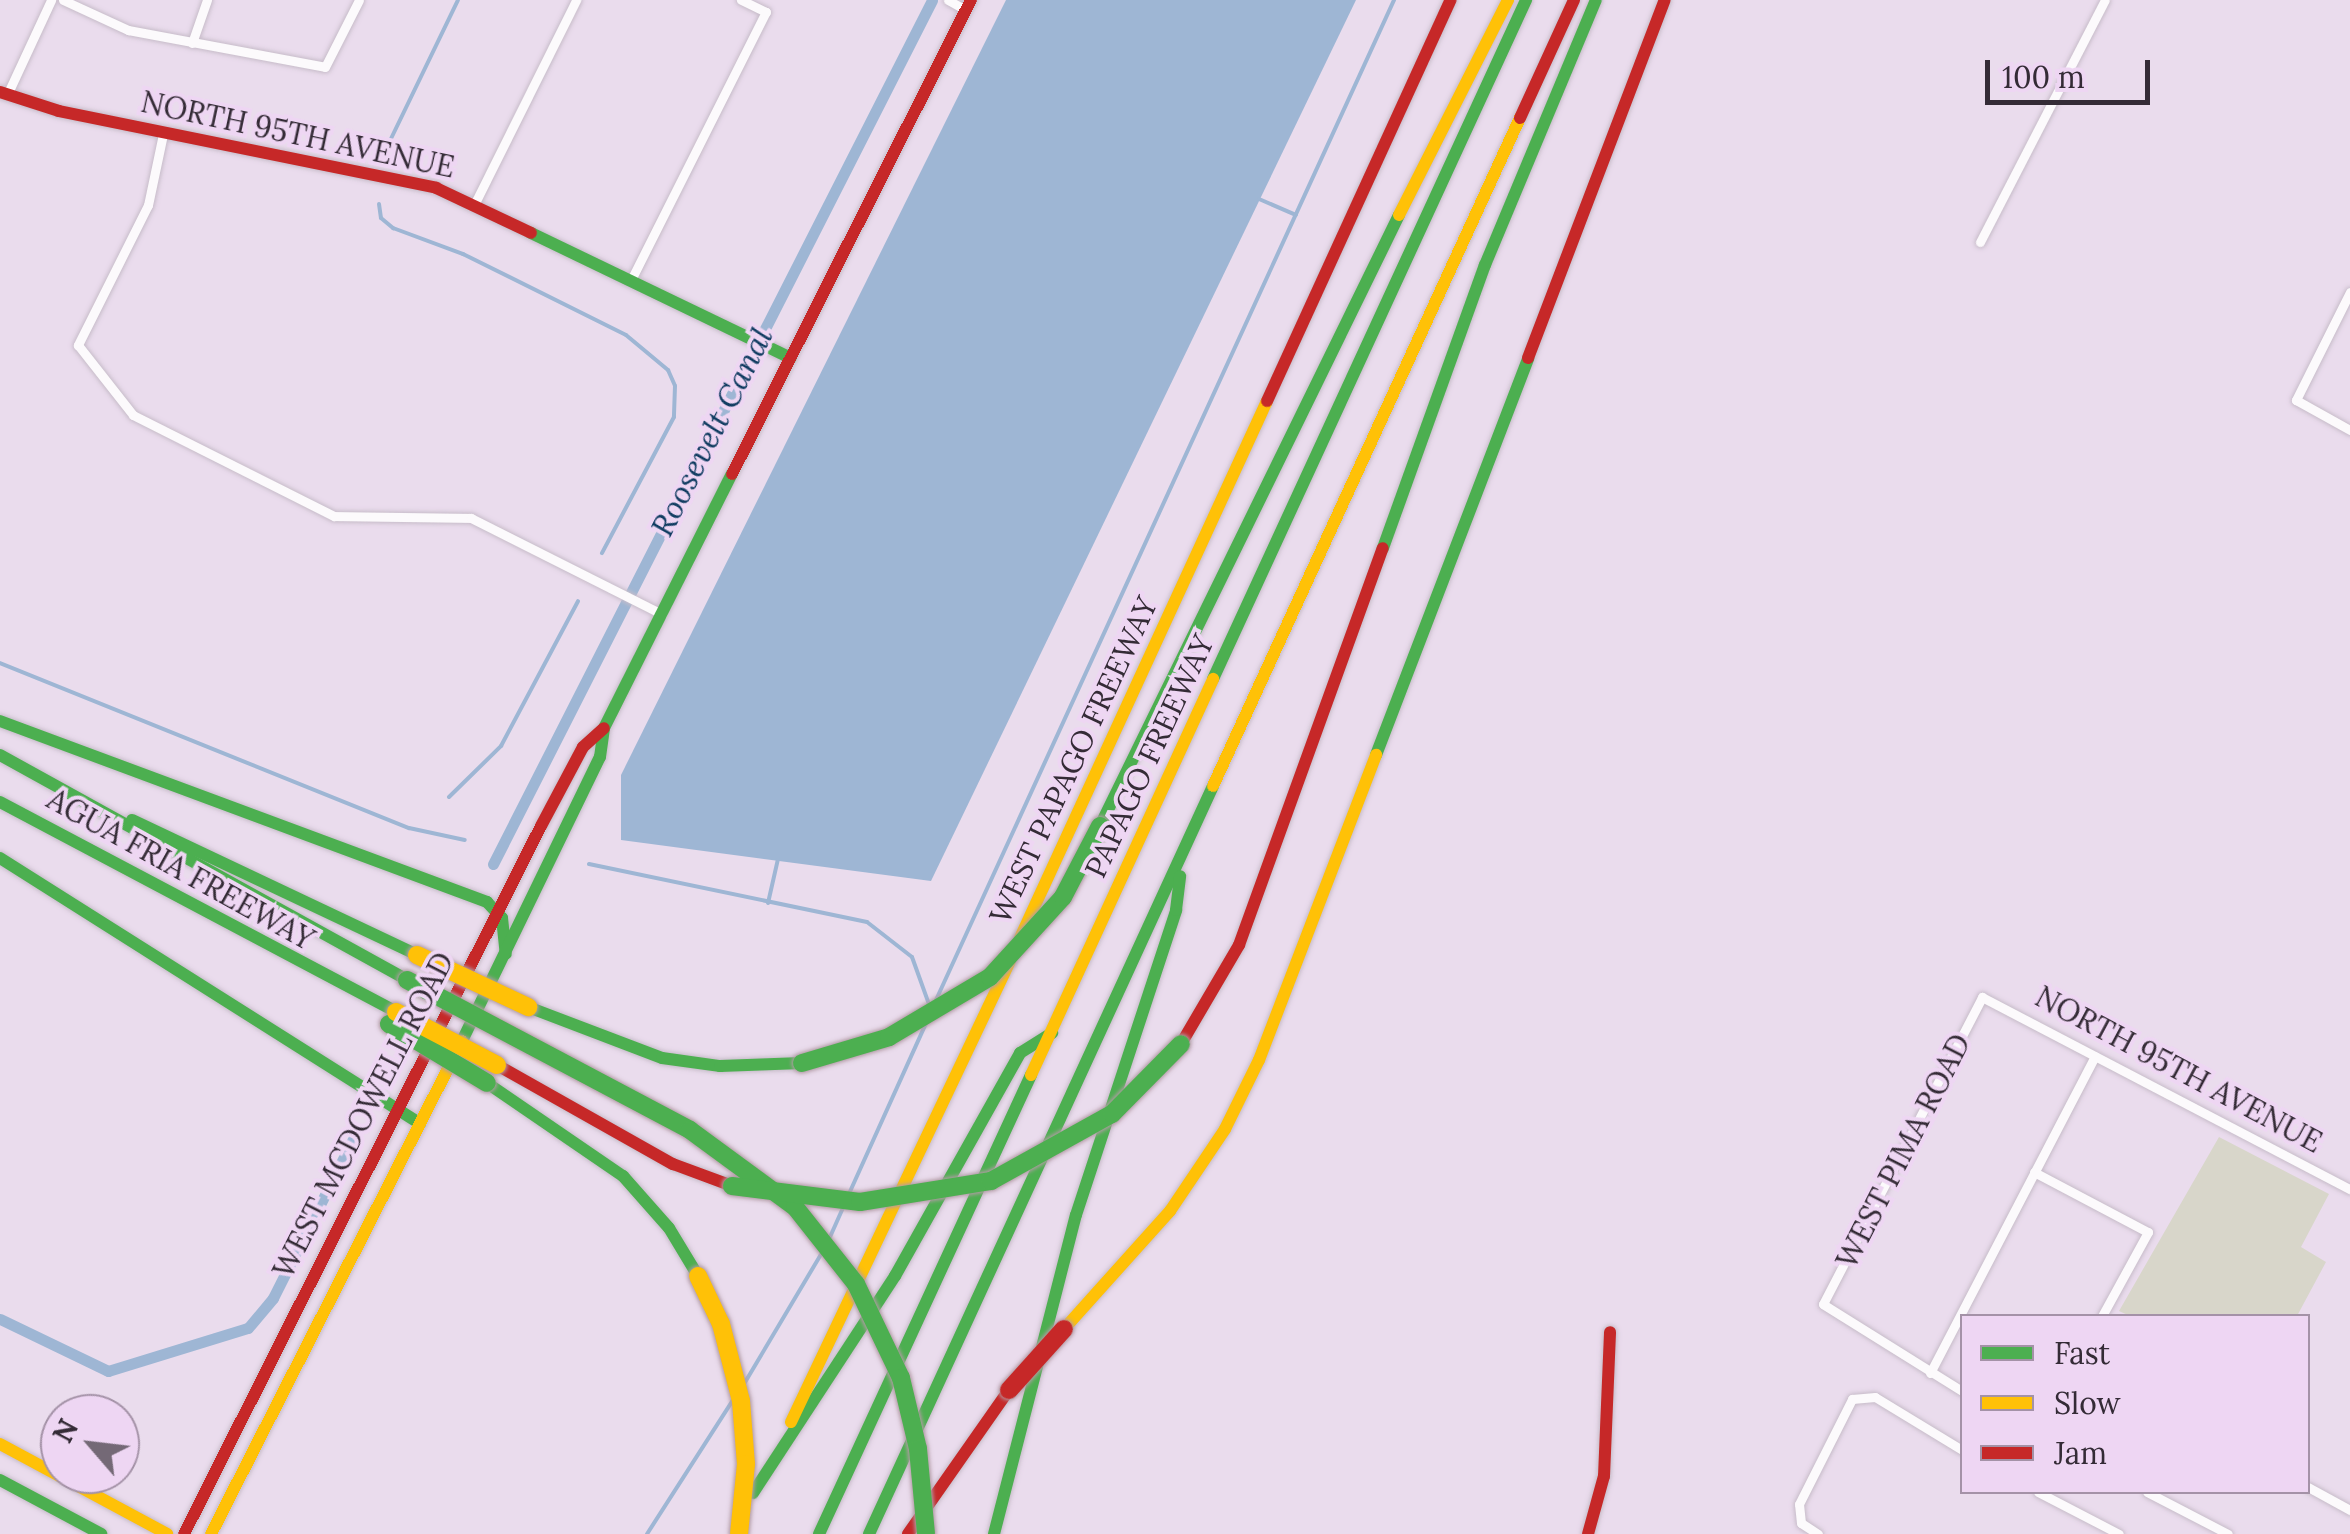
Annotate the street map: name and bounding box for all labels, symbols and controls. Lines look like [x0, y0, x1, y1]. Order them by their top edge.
scale bar [1990, 40, 2155, 102]
text: 100 m [2002, 58, 2085, 96]
street label: NORTH 95TH AVENUE [138, 83, 458, 185]
water label: Roosevelt Canal [643, 321, 781, 543]
street label: WEST PAPAGO FREEWAY [981, 591, 1165, 929]
street label: PAPAGO FREEWAY [1077, 629, 1221, 883]
street label: AGUA FRIA FREEWAY [41, 781, 321, 957]
street label: WEST MCDOWELL ROAD [265, 946, 461, 1284]
street label: NORTH 95TH AVENUE [2029, 978, 2329, 1160]
street label: WEST PIMA ROAD [1828, 1028, 1978, 1274]
legend [1960, 1314, 2310, 1494]
text: Fast [2054, 1334, 2110, 1372]
text: Slow [2054, 1384, 2120, 1422]
north arrow [40, 1394, 140, 1494]
text: N [44, 1413, 86, 1449]
text: Jam [2054, 1434, 2107, 1472]

